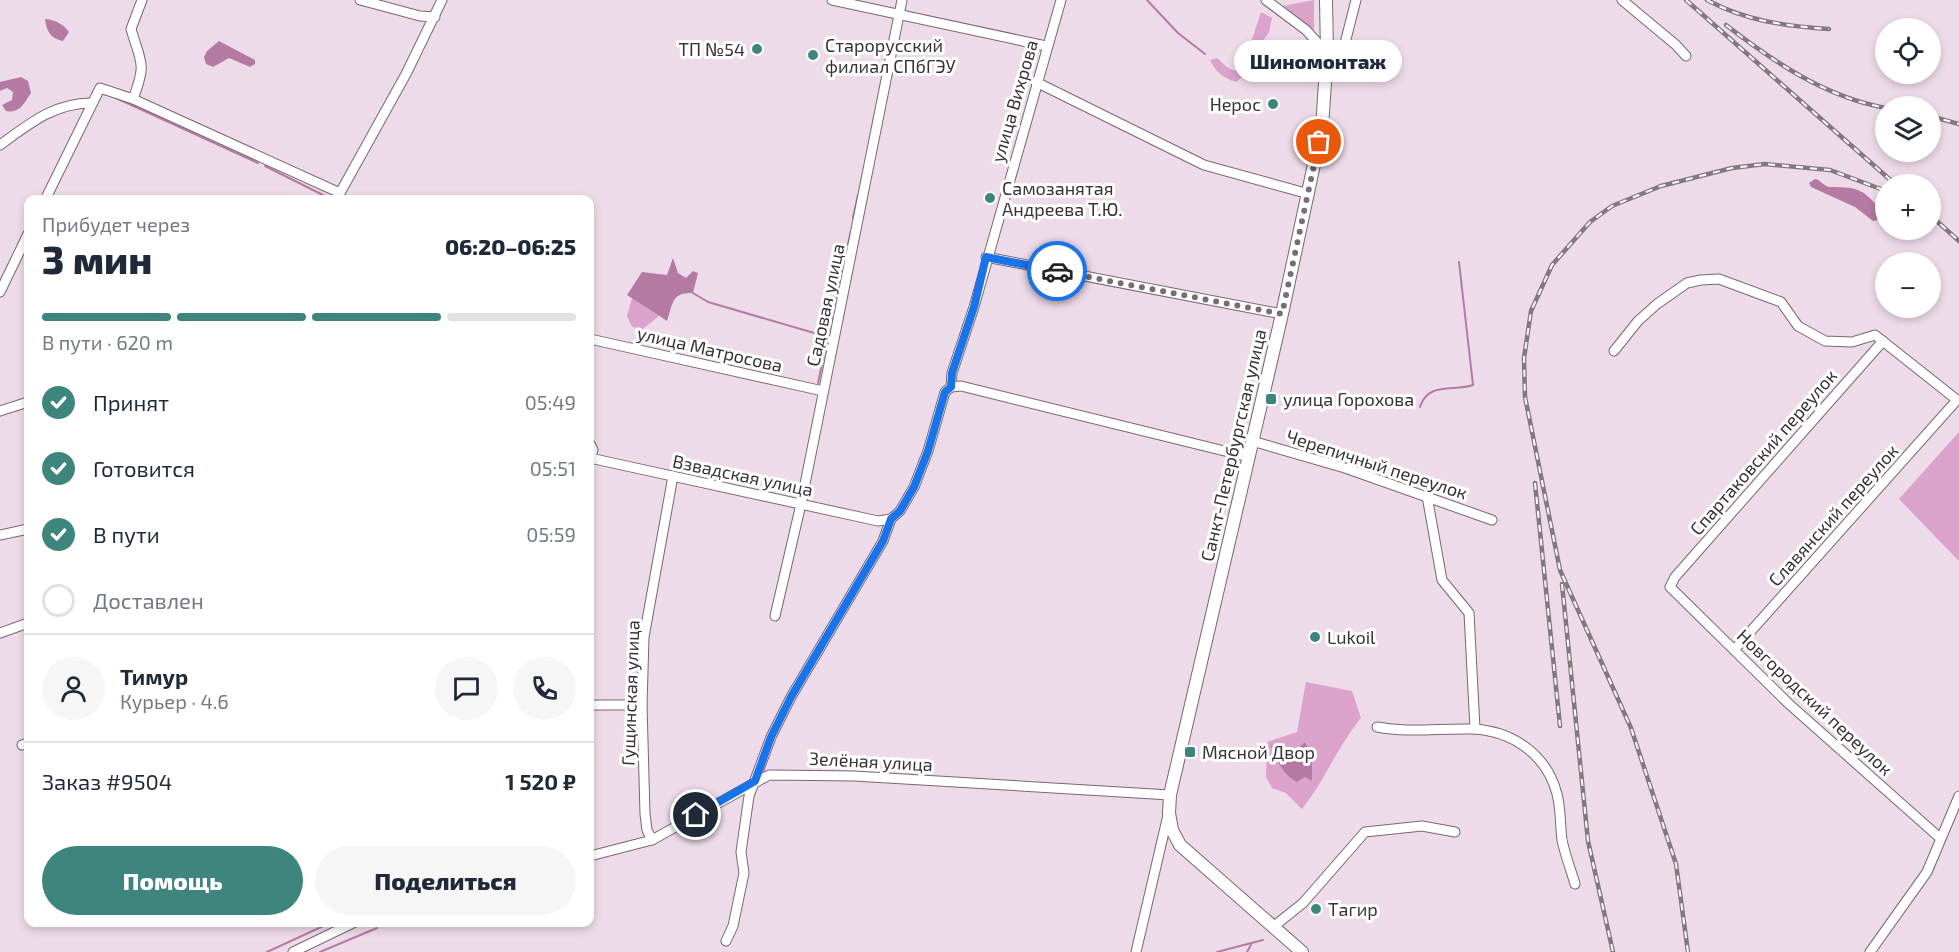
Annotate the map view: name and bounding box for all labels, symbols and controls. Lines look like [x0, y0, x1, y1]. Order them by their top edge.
map controls [1875, 18, 1941, 318]
button: locate [1875, 18, 1941, 84]
place label: Старорусский филиал СПбГЭУ [825, 34, 956, 77]
street label: улица Вихрова [986, 37, 1042, 165]
place label: ТП №54 [679, 38, 745, 60]
callout: Шиномонтаж [1235, 40, 1403, 82]
marker: ТП №54 [750, 42, 764, 56]
marker: Старорусский филиал СПбГЭУ [806, 48, 820, 62]
text: Шиномонтаж [1250, 49, 1386, 73]
place label: Нерос [1210, 93, 1261, 115]
button: layers [1875, 96, 1941, 162]
marker: Нерос [1266, 97, 1280, 111]
pin [1293, 116, 1344, 167]
icon: bag [1302, 125, 1335, 158]
button: + [1875, 174, 1941, 240]
place label: Самозанятая Андреева Т.Ю. [1002, 177, 1122, 220]
marker: Самозанятая Андреева Т.Ю. [983, 191, 997, 205]
text: Прибудет через [42, 212, 190, 236]
text: 06:20–06:25 [445, 233, 576, 259]
text: 3 мин [42, 235, 152, 282]
courier [1027, 241, 1087, 301]
street label: Садовая улица [801, 242, 849, 368]
button: − [1875, 252, 1941, 318]
icon: car [1041, 255, 1074, 288]
street label: улица Матросова [635, 322, 785, 376]
street label: Санкт-Петербургская улица [1196, 327, 1270, 563]
text: В пути · 620 m [42, 330, 173, 354]
street label: Спартаковский переулок [1685, 364, 1841, 539]
icon: check [42, 386, 75, 419]
place label: улица Горохова [1283, 388, 1414, 410]
text: Принят [93, 389, 169, 415]
text: 05:49 [525, 390, 576, 414]
marker: улица Горохова [1264, 392, 1278, 406]
street label: Черепичный переулок [1284, 424, 1471, 504]
street label: Славянский переулок [1763, 439, 1903, 591]
street label: Взвадская улица [671, 449, 815, 501]
icon: check [42, 452, 75, 485]
text: Готовится [93, 455, 195, 481]
text: 05:51 [530, 456, 576, 480]
icon: check [42, 518, 75, 551]
text: В пути [93, 521, 160, 547]
text: 05:59 [526, 522, 576, 546]
text: Доставлен [93, 587, 204, 613]
street label: Гущинская улица [616, 620, 644, 766]
street label: Новгородский переулок [1733, 624, 1898, 780]
place label: Lukoil [1327, 626, 1376, 648]
marker: Lukoil [1308, 630, 1322, 644]
button: person [42, 657, 105, 720]
button: chat [435, 657, 498, 720]
button: phone [513, 657, 576, 720]
text: Тимур [120, 663, 188, 689]
text: Курьер · 4.6 [120, 689, 229, 713]
place label: Мясной Двор [1202, 741, 1315, 763]
marker: Мясной Двор [1183, 745, 1197, 759]
street label: Зелёная улица [809, 747, 933, 775]
text: Заказ #9504 [42, 768, 172, 794]
text: 1 520 ₽ [505, 768, 576, 794]
pin [670, 789, 721, 840]
icon: home [679, 798, 712, 831]
button: Помощь [42, 846, 303, 915]
button: Поделиться [315, 846, 576, 915]
place label: Тагир [1328, 898, 1378, 920]
marker: Тагир [1309, 902, 1323, 916]

